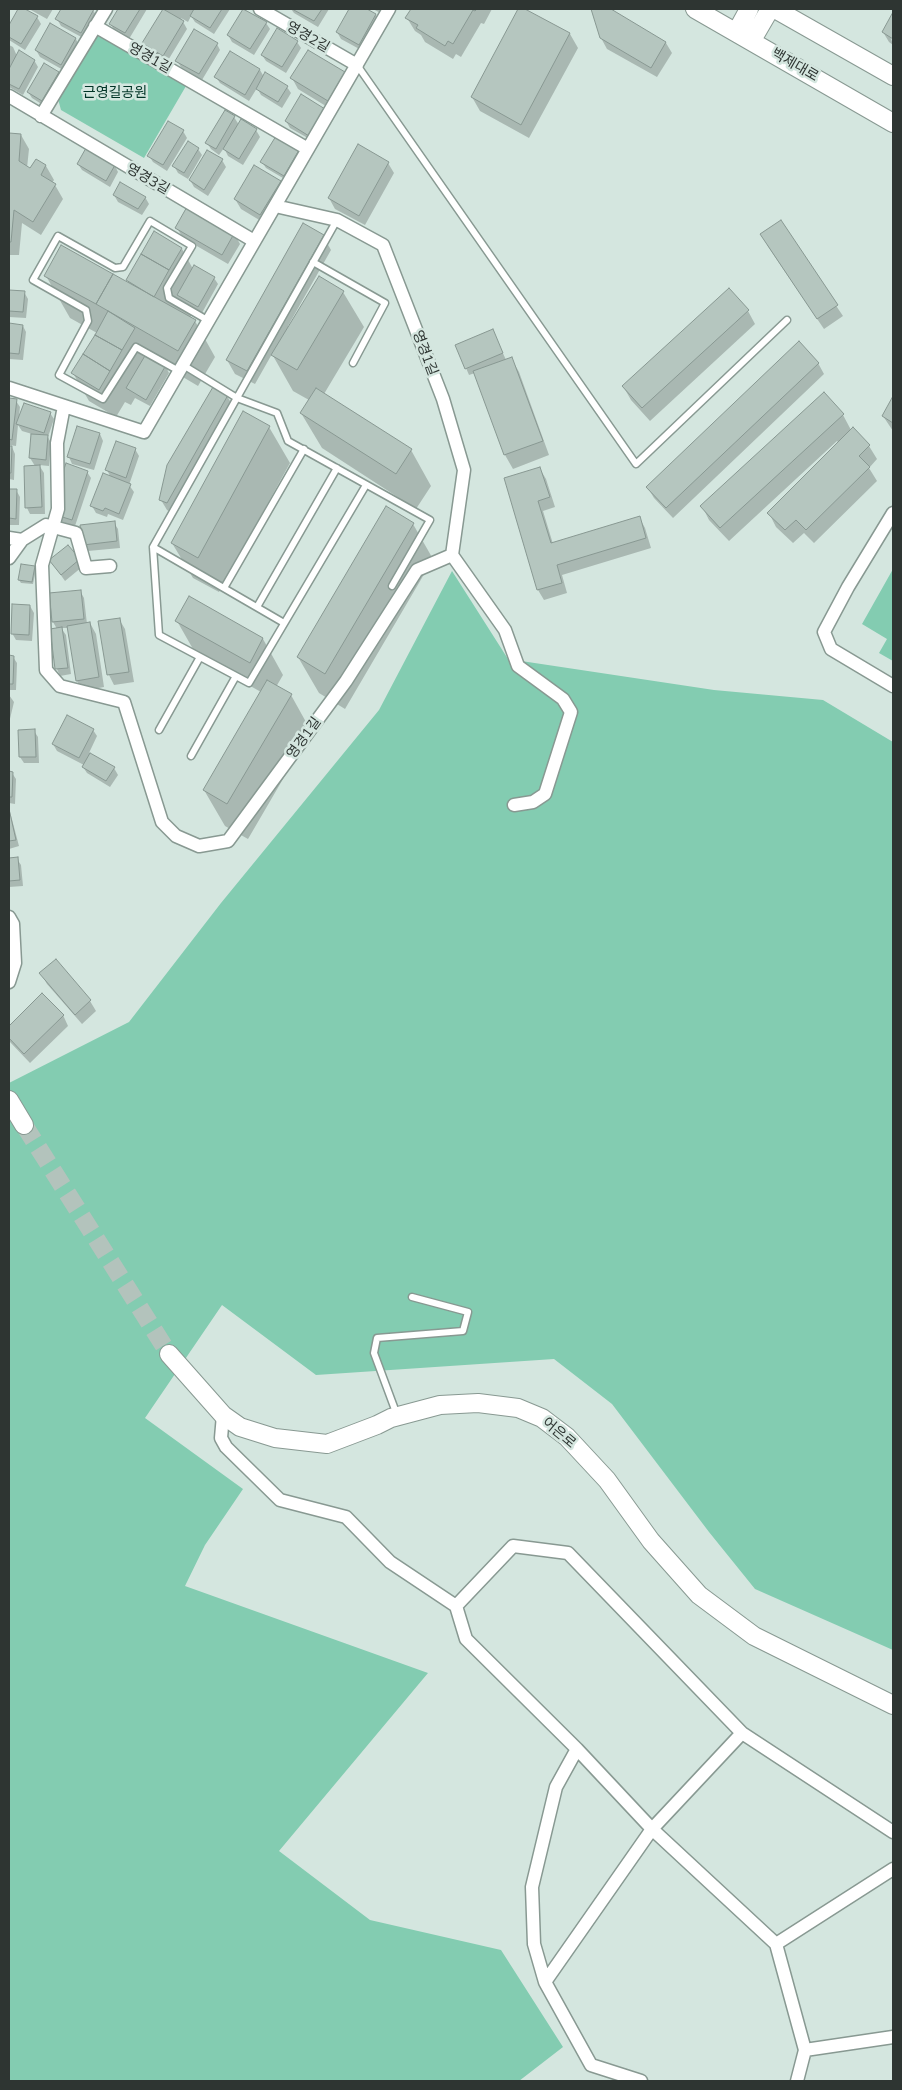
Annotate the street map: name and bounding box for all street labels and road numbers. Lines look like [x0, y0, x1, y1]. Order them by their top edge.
street label: 영경2길 [283, 18, 333, 56]
street label: 영경1길 [125, 39, 175, 77]
street label: 백제대로 [768, 45, 822, 85]
street label: 영경3길 [123, 160, 173, 198]
street label: 영경1길 [409, 328, 441, 378]
street label: 영경1길 [283, 714, 325, 762]
street label: 어은로 [539, 1414, 579, 1452]

